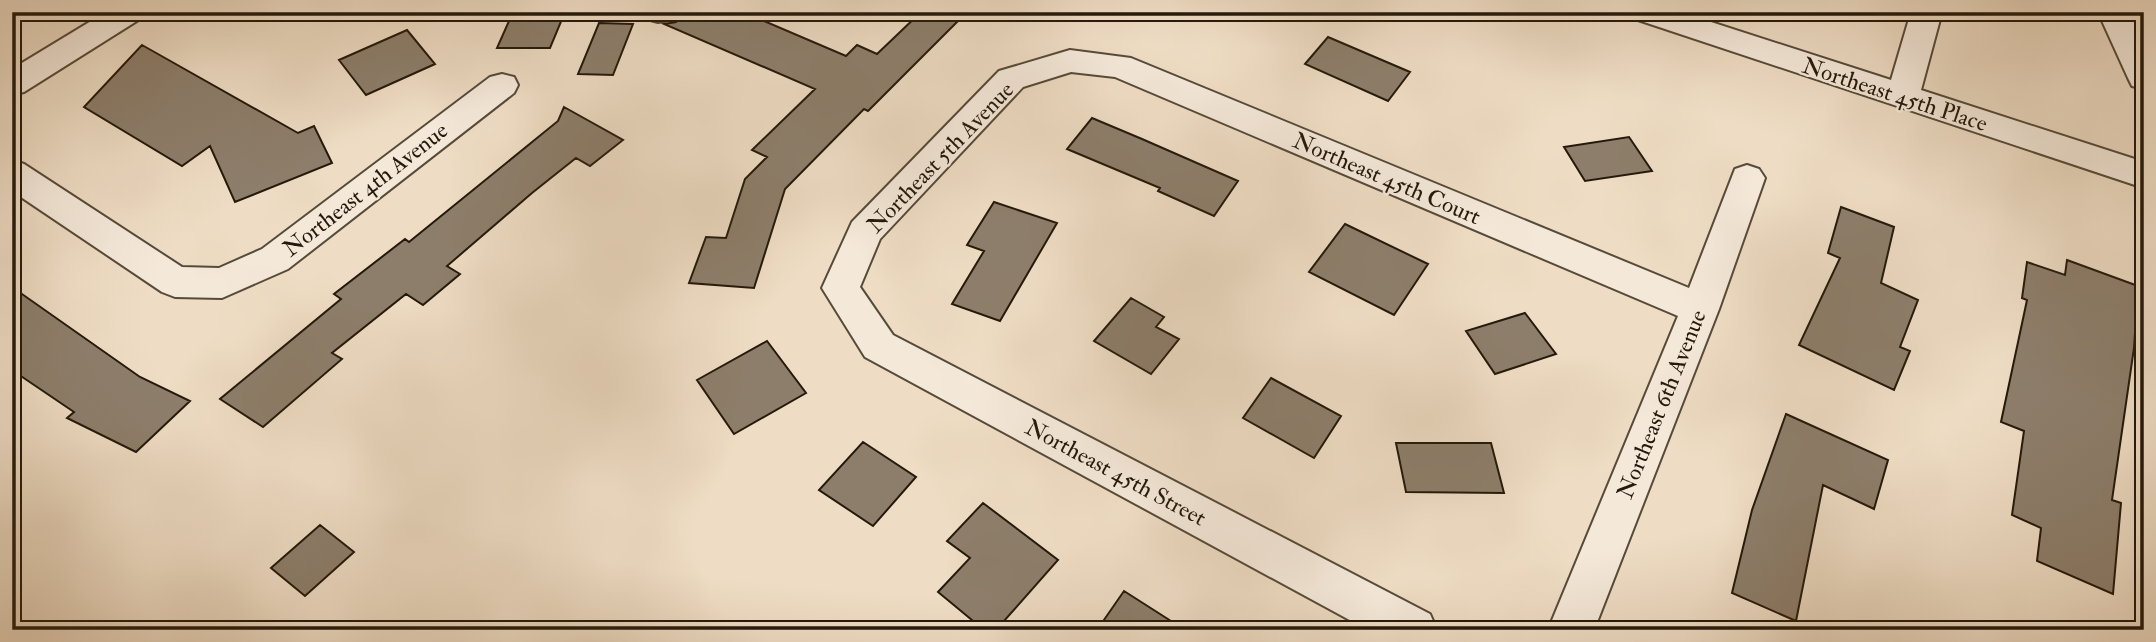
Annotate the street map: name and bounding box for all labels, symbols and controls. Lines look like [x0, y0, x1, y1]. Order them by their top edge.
street label: Northeast 45th Place [1799, 51, 1991, 138]
street label: Northeast 5th Avenue [861, 75, 1020, 239]
street label: Northeast 4th Avenue [277, 116, 454, 263]
street label: Northeast 45th Court [1289, 126, 1485, 231]
street label: Northeast 6th Avenue [1610, 305, 1713, 503]
street label: Northeast 45th Street [1020, 413, 1211, 532]

